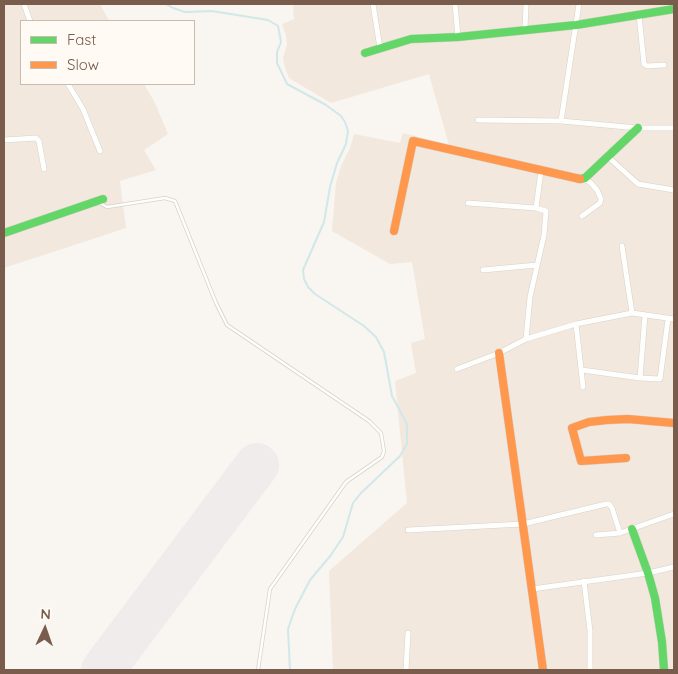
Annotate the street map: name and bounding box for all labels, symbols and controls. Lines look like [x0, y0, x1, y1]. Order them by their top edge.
legend [20, 20, 195, 85]
text: Fast [67, 30, 96, 49]
text: Slow [67, 55, 99, 74]
north arrow [20, 604, 70, 654]
text: N [40, 605, 51, 623]

